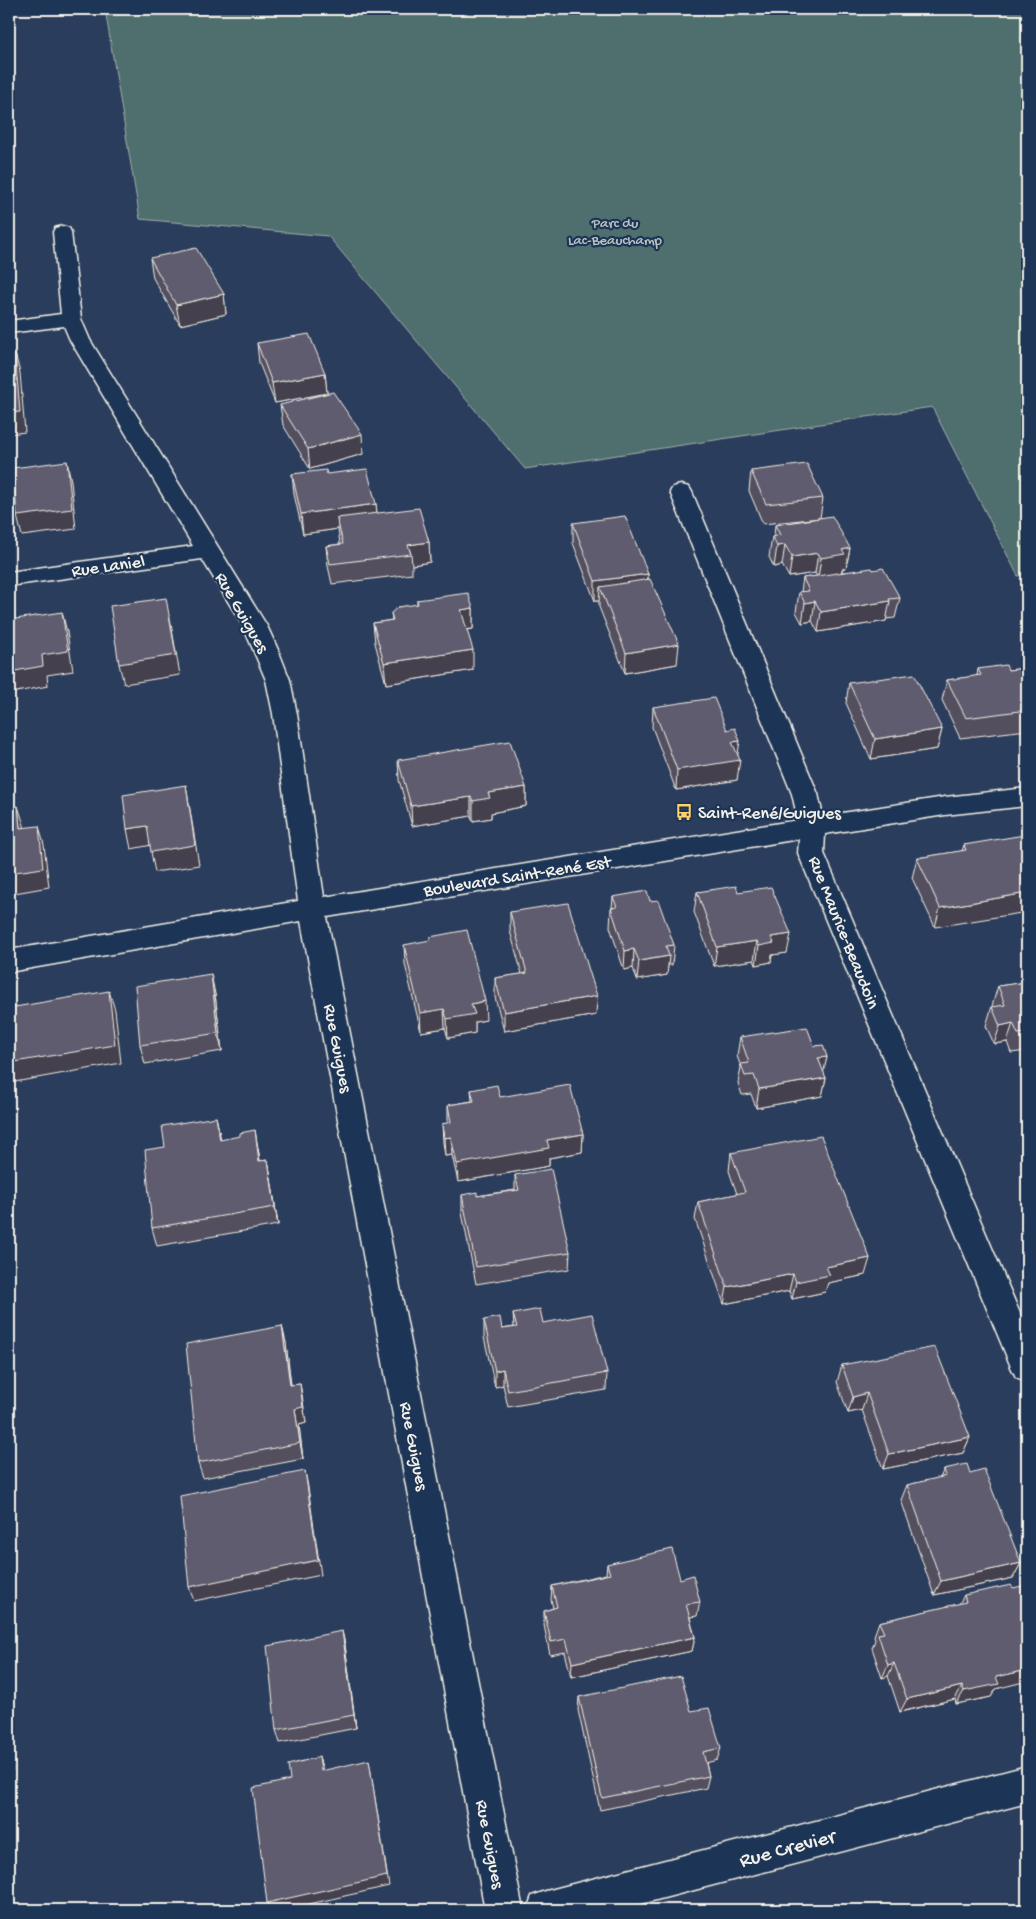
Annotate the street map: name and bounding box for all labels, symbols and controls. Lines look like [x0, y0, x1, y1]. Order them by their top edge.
park label: Parc du Lac-Beauchamp [568, 215, 663, 250]
street label: Rue Laniel [70, 552, 146, 583]
street label: Rue Guigues [209, 569, 273, 659]
bus stop icon: Saint-René/Guigues [674, 802, 694, 822]
place label: Saint-René/Guigues [698, 804, 842, 825]
street label: Boulevard Saint-René Est [421, 852, 614, 903]
street label: Rue Maurice-Beaudoin [802, 853, 883, 1013]
street label: Rue Guigues [318, 1002, 356, 1096]
street label: Rue Guigues [394, 1400, 432, 1494]
street label: Rue Guigues [470, 1798, 508, 1892]
street label: Rue Crevier [737, 1825, 840, 1875]

